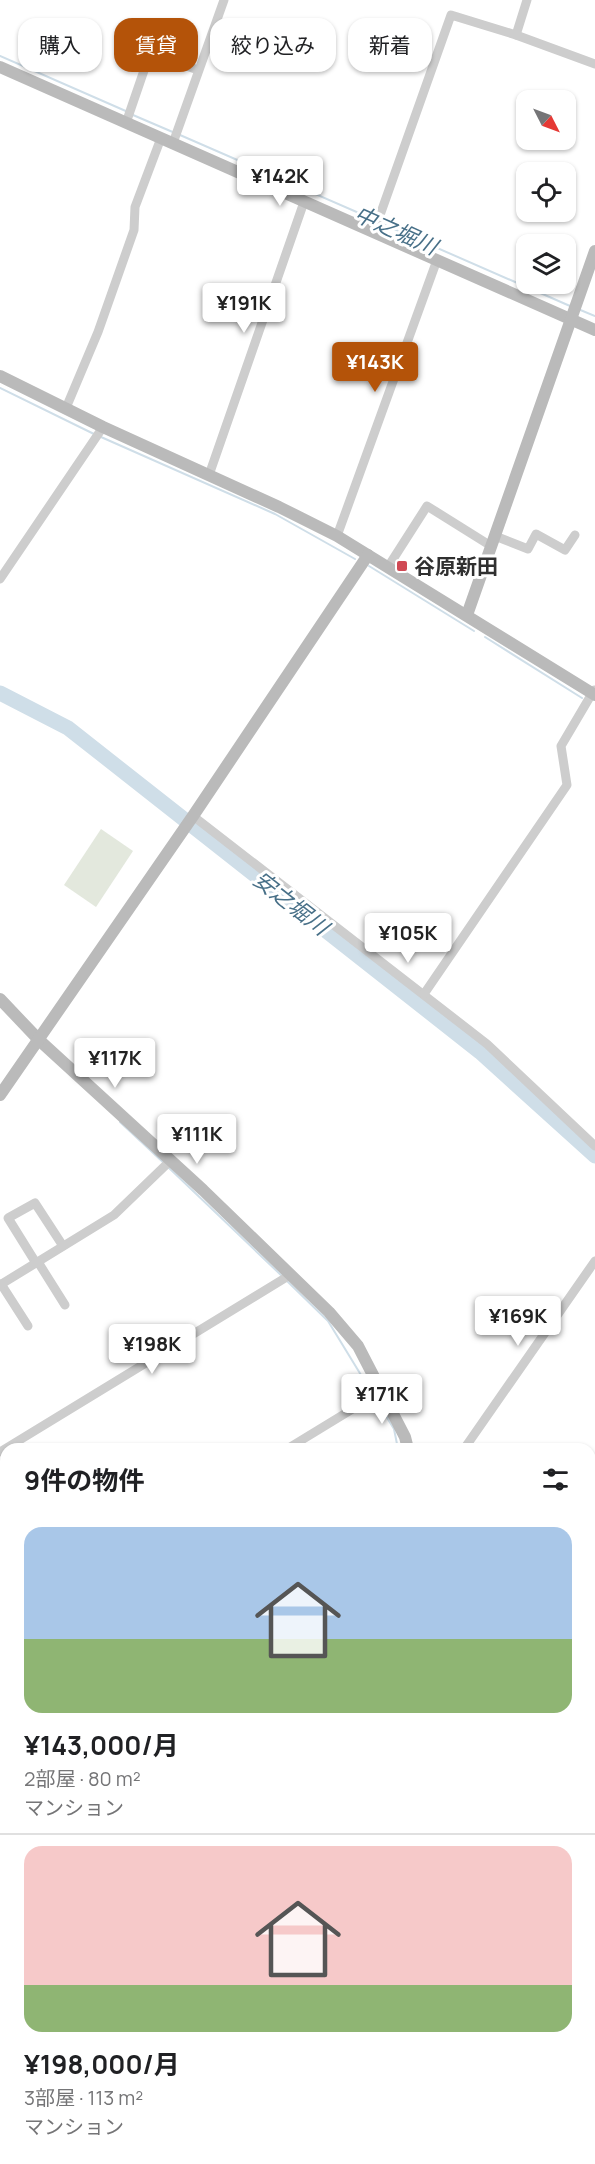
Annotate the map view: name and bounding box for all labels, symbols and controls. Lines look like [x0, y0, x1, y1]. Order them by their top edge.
chip: 購入 [18, 18, 102, 72]
chip: 賃貸 [114, 18, 198, 72]
chip: 絞り込み [210, 18, 336, 72]
chip: 新着 [348, 18, 432, 72]
north arrow [516, 90, 576, 150]
map controls [516, 90, 576, 294]
pin: ¥142K [238, 156, 322, 207]
text: ¥142K [251, 162, 309, 189]
button: locate [516, 162, 576, 222]
water label: 中之堀川 [350, 198, 444, 262]
button: layers [516, 234, 576, 294]
pin: ¥191K [202, 283, 286, 334]
text: ¥191K [216, 289, 272, 316]
pin: ¥143K [333, 342, 417, 393]
text: ¥143K [346, 348, 404, 375]
place label: 谷原新田 [414, 552, 498, 580]
marker: 谷原新田 [395, 559, 409, 573]
water label: 安之堀川 [247, 864, 336, 943]
pin: ¥105K [366, 913, 450, 964]
text: ¥105K [379, 919, 437, 946]
pin: ¥117K [73, 1038, 157, 1089]
text: ¥117K [88, 1044, 142, 1071]
pin: ¥111K [155, 1114, 239, 1165]
text: ¥111K [171, 1120, 223, 1147]
pin: ¥169K [476, 1296, 560, 1347]
text: ¥169K [489, 1302, 547, 1329]
pin: ¥198K [110, 1324, 194, 1375]
text: ¥198K [123, 1330, 181, 1357]
pin: ¥171K [340, 1374, 424, 1425]
text: ¥171K [355, 1380, 409, 1407]
text: 9件の物件 [24, 1462, 144, 1498]
icon: filters [539, 1463, 572, 1496]
icon: home [244, 1566, 352, 1674]
text: ¥143,000/月 [24, 1727, 179, 1763]
text: 2部屋 · 80 m² [24, 1765, 141, 1792]
text: マンション [24, 1794, 124, 1821]
icon: home [244, 1885, 352, 1993]
text: ¥198,000/月 [24, 2046, 180, 2082]
text: 3部屋 · 113 m² [24, 2084, 143, 2111]
text: マンション [24, 2113, 124, 2140]

